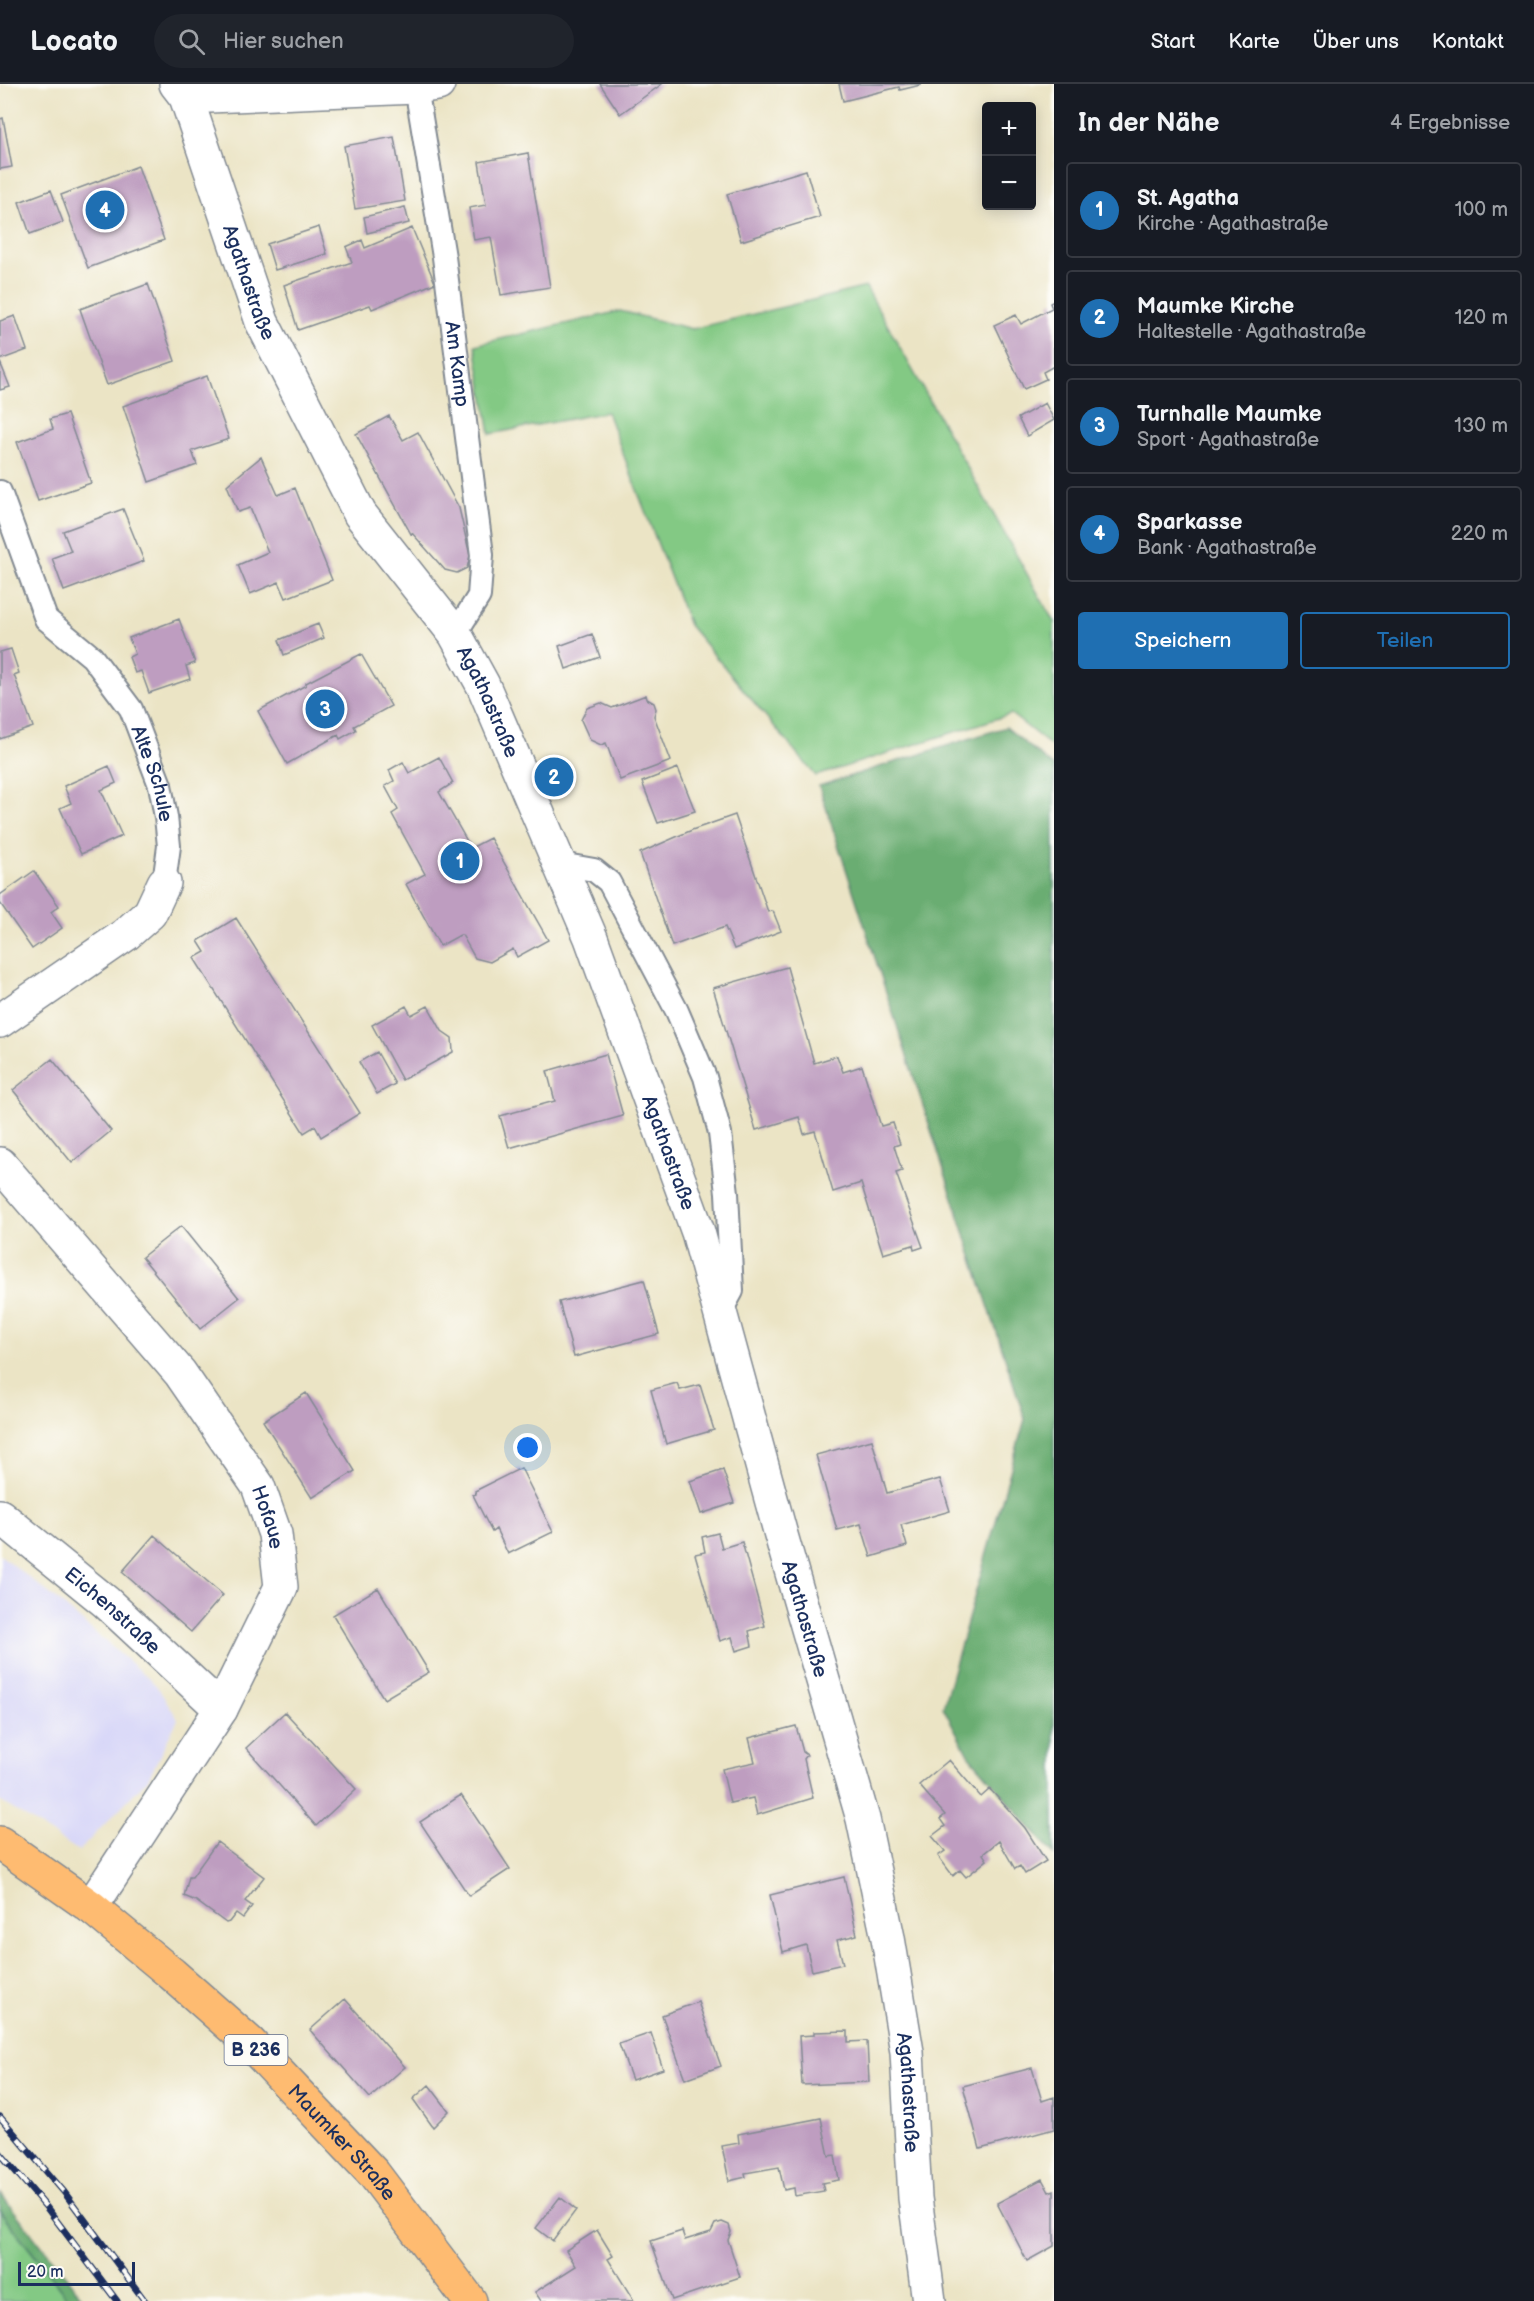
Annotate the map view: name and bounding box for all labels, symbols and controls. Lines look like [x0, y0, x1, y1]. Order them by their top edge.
search box [154, 14, 574, 68]
text: Locato [30, 25, 118, 58]
icon: search [175, 25, 208, 58]
text: Hier suchen [223, 28, 344, 55]
text: Start [1151, 29, 1195, 54]
text: Karte [1228, 29, 1280, 54]
text: Über uns [1313, 29, 1399, 54]
text: Kontakt [1432, 29, 1504, 54]
map controls [982, 102, 1036, 210]
button: + [982, 102, 1036, 156]
text: In der Nähe [1078, 108, 1220, 139]
text: 4 Ergebnisse [1390, 111, 1510, 135]
button: − [982, 156, 1036, 210]
text: St. Agatha [1137, 185, 1239, 212]
pin: 4 [86, 188, 124, 232]
text: 1 [1095, 198, 1104, 222]
text: 100 m [1455, 198, 1508, 222]
text: Kirche · Agathastraße [1137, 212, 1328, 236]
street label: Agathastraße [217, 222, 280, 344]
text: Maumke Kirche [1137, 293, 1294, 320]
text: 2 [1094, 306, 1105, 330]
text: 120 m [1455, 306, 1508, 330]
street label: Am Kamp [439, 320, 474, 408]
text: Haltestelle · Agathastraße [1137, 320, 1366, 344]
text: Turnhalle Maumke [1137, 401, 1322, 428]
text: 3 [1094, 414, 1105, 438]
text: 130 m [1454, 414, 1508, 438]
text: Sport · Agathastraße [1137, 428, 1319, 452]
text: Sparkasse [1137, 509, 1242, 536]
text: 4 [1094, 522, 1105, 546]
text: 220 m [1451, 522, 1508, 546]
text: Bank · Agathastraße [1137, 536, 1317, 560]
button: Speichern [1078, 612, 1288, 669]
button: Teilen [1300, 612, 1510, 669]
street label: Agathastraße [451, 642, 524, 762]
pin: 3 [306, 686, 344, 732]
street label: Alte Schule [125, 722, 178, 824]
pin: 2 [534, 754, 574, 800]
pin: 1 [440, 838, 480, 884]
street label: Agathastraße [636, 1092, 700, 1214]
your location [513, 1433, 542, 1462]
street label: Hofaue [246, 1482, 288, 1550]
street label: Agathastraße [776, 1558, 833, 1680]
street label: Eichenstraße [59, 1562, 165, 1660]
street label: Agathastraße [891, 2031, 923, 2153]
road number: B 236 [224, 2035, 288, 2065]
street label: Maumker Straße [282, 2080, 401, 2206]
scale bar [18, 2259, 135, 2286]
text: 20 m [27, 2263, 63, 2282]

